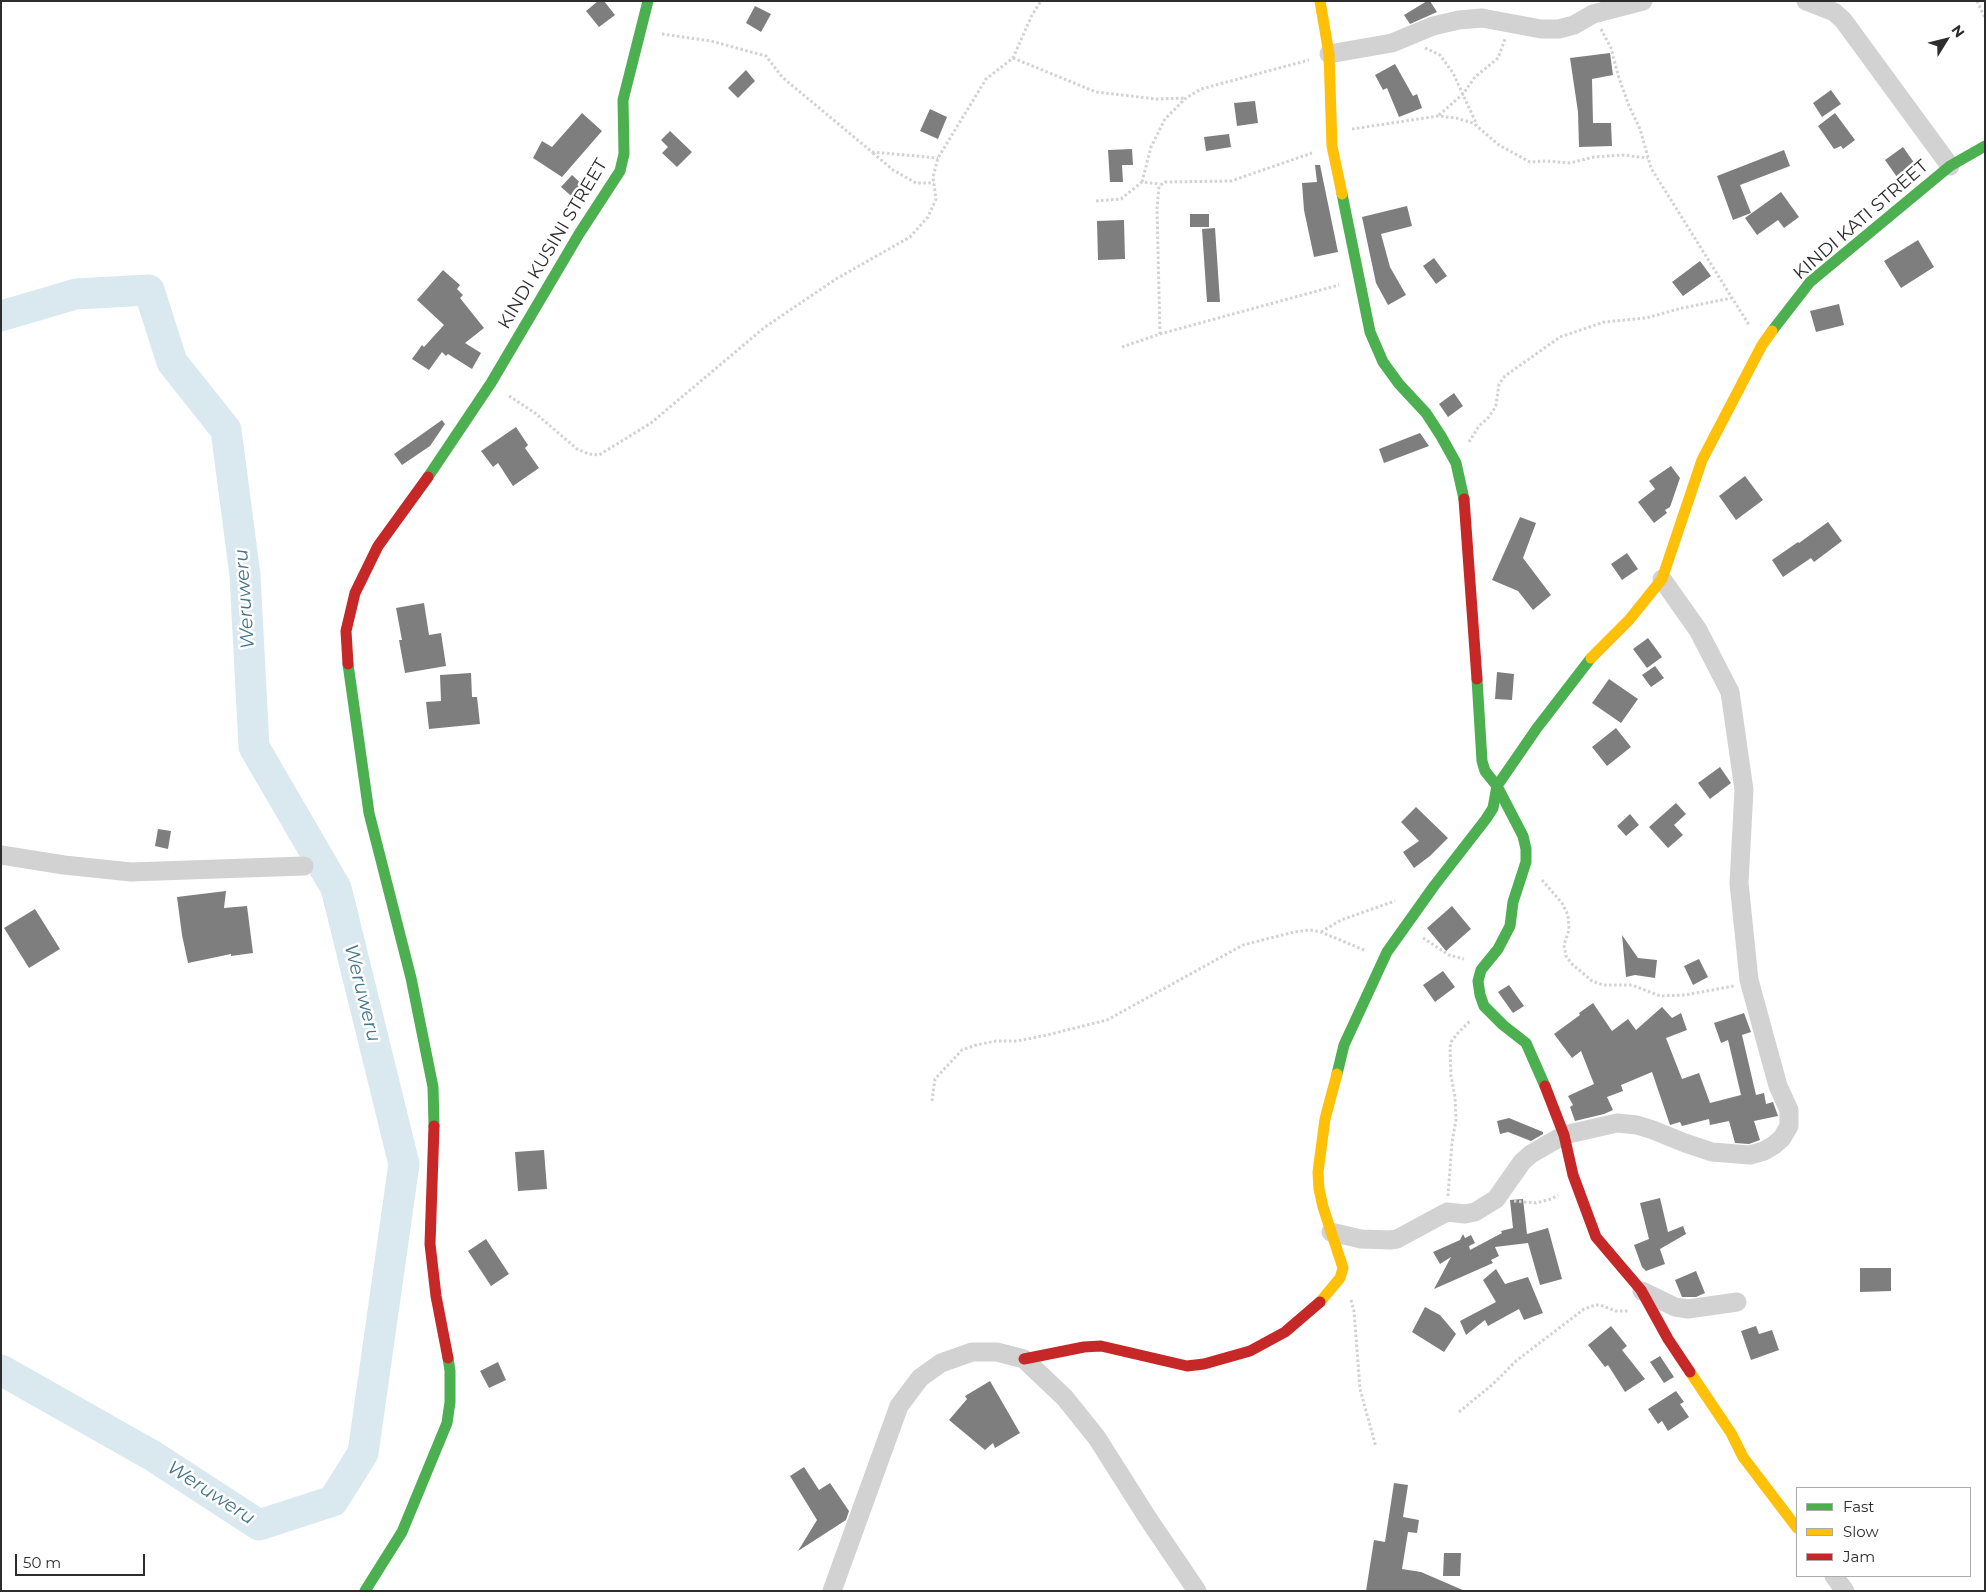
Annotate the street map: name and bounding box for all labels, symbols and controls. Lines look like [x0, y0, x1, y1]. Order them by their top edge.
north arrow [1921, 15, 1971, 65]
text: N [1948, 21, 1969, 41]
street label: KINDI KUSINI STREET [494, 155, 612, 333]
street label: KINDI KATI STREET [1789, 156, 1933, 284]
water label: Weruweru [230, 548, 260, 650]
water label: Weruweru [339, 942, 385, 1044]
water label: Weruweru [163, 1456, 259, 1530]
legend [1796, 1487, 1971, 1577]
text: Fast [1843, 1497, 1874, 1516]
text: Slow [1843, 1522, 1879, 1541]
scale bar [18, 1544, 148, 1576]
text: Jam [1843, 1547, 1875, 1566]
text: 50 m [23, 1553, 61, 1572]

